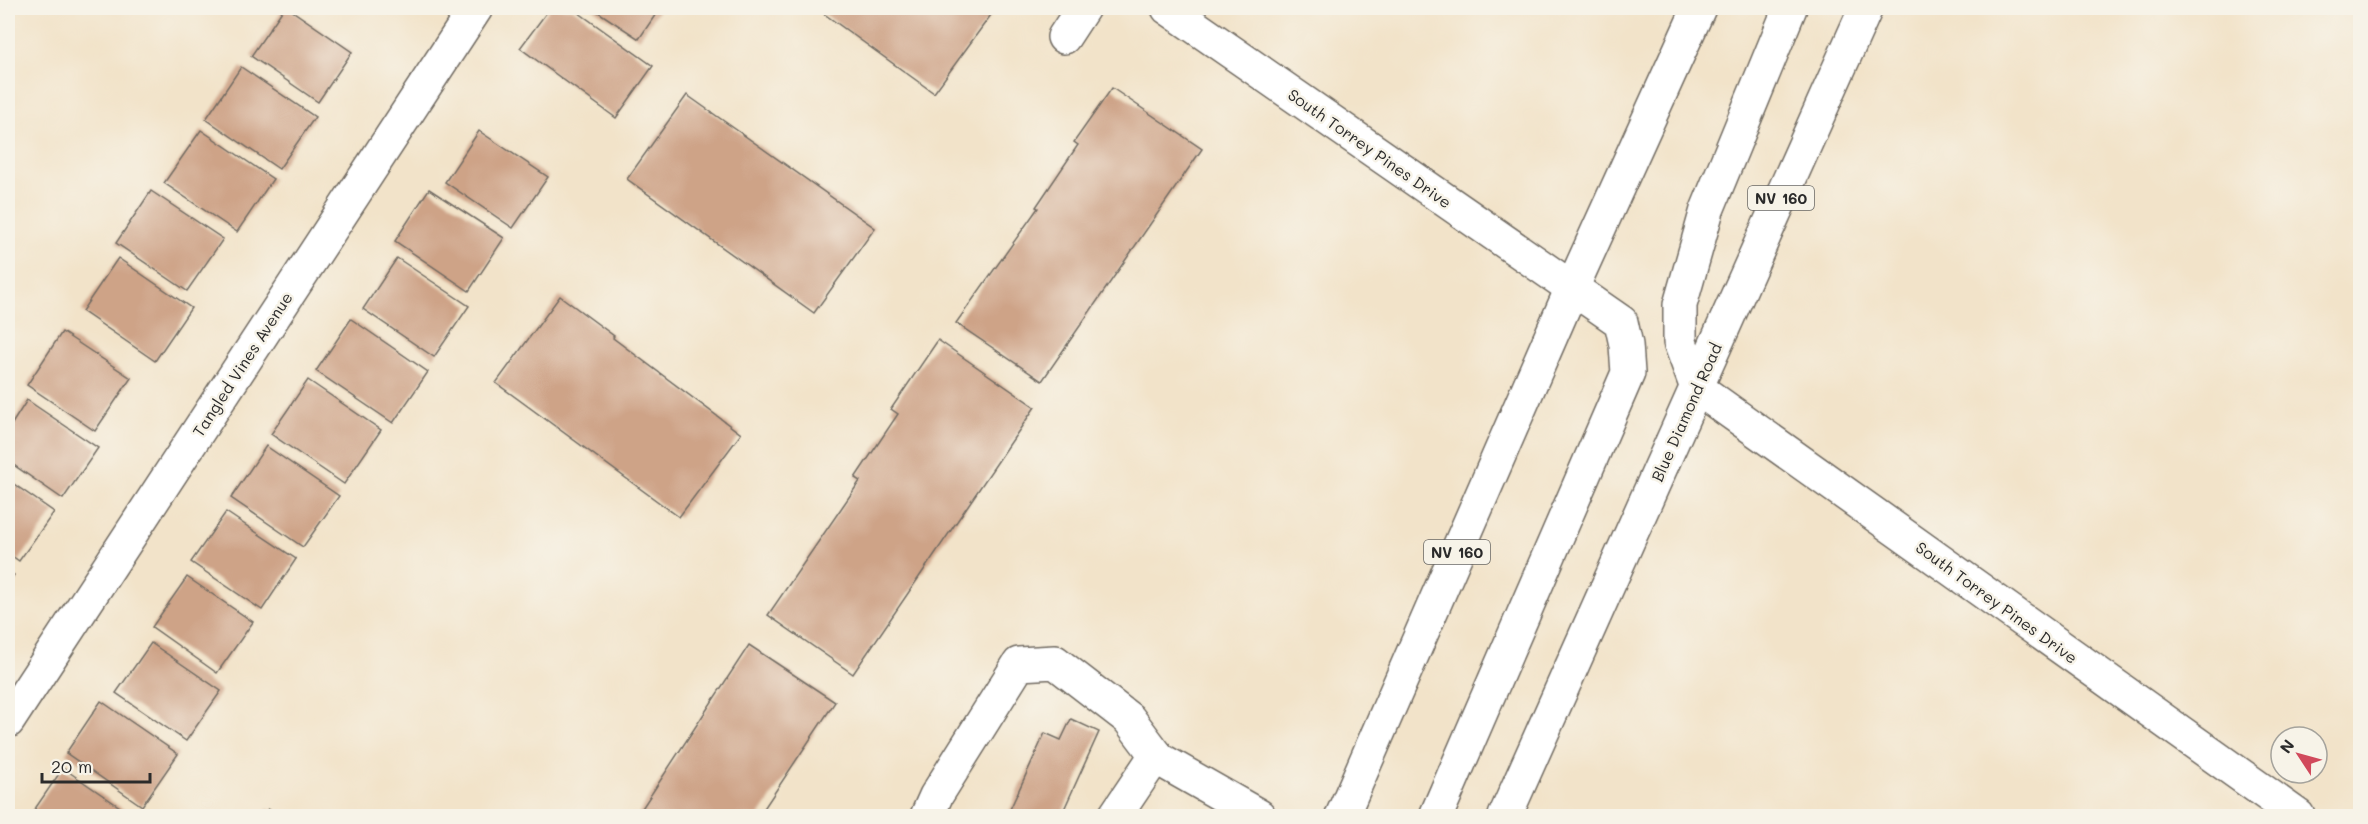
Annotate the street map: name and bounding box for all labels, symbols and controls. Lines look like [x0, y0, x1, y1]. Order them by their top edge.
street label: South Torrey Pines Drive [1284, 84, 1456, 212]
road number: NV 160 [1748, 186, 1814, 210]
street label: Tangled Vines Avenue [187, 288, 297, 440]
street label: Blue Diamond Road [1646, 339, 1726, 485]
street label: South Torrey Pines Drive [1912, 536, 2082, 668]
road number: NV 160 [1424, 540, 1490, 564]
north arrow [2269, 725, 2329, 785]
text: N [2274, 735, 2299, 757]
scale bar [42, 746, 150, 784]
text: 20 m [51, 754, 92, 778]

